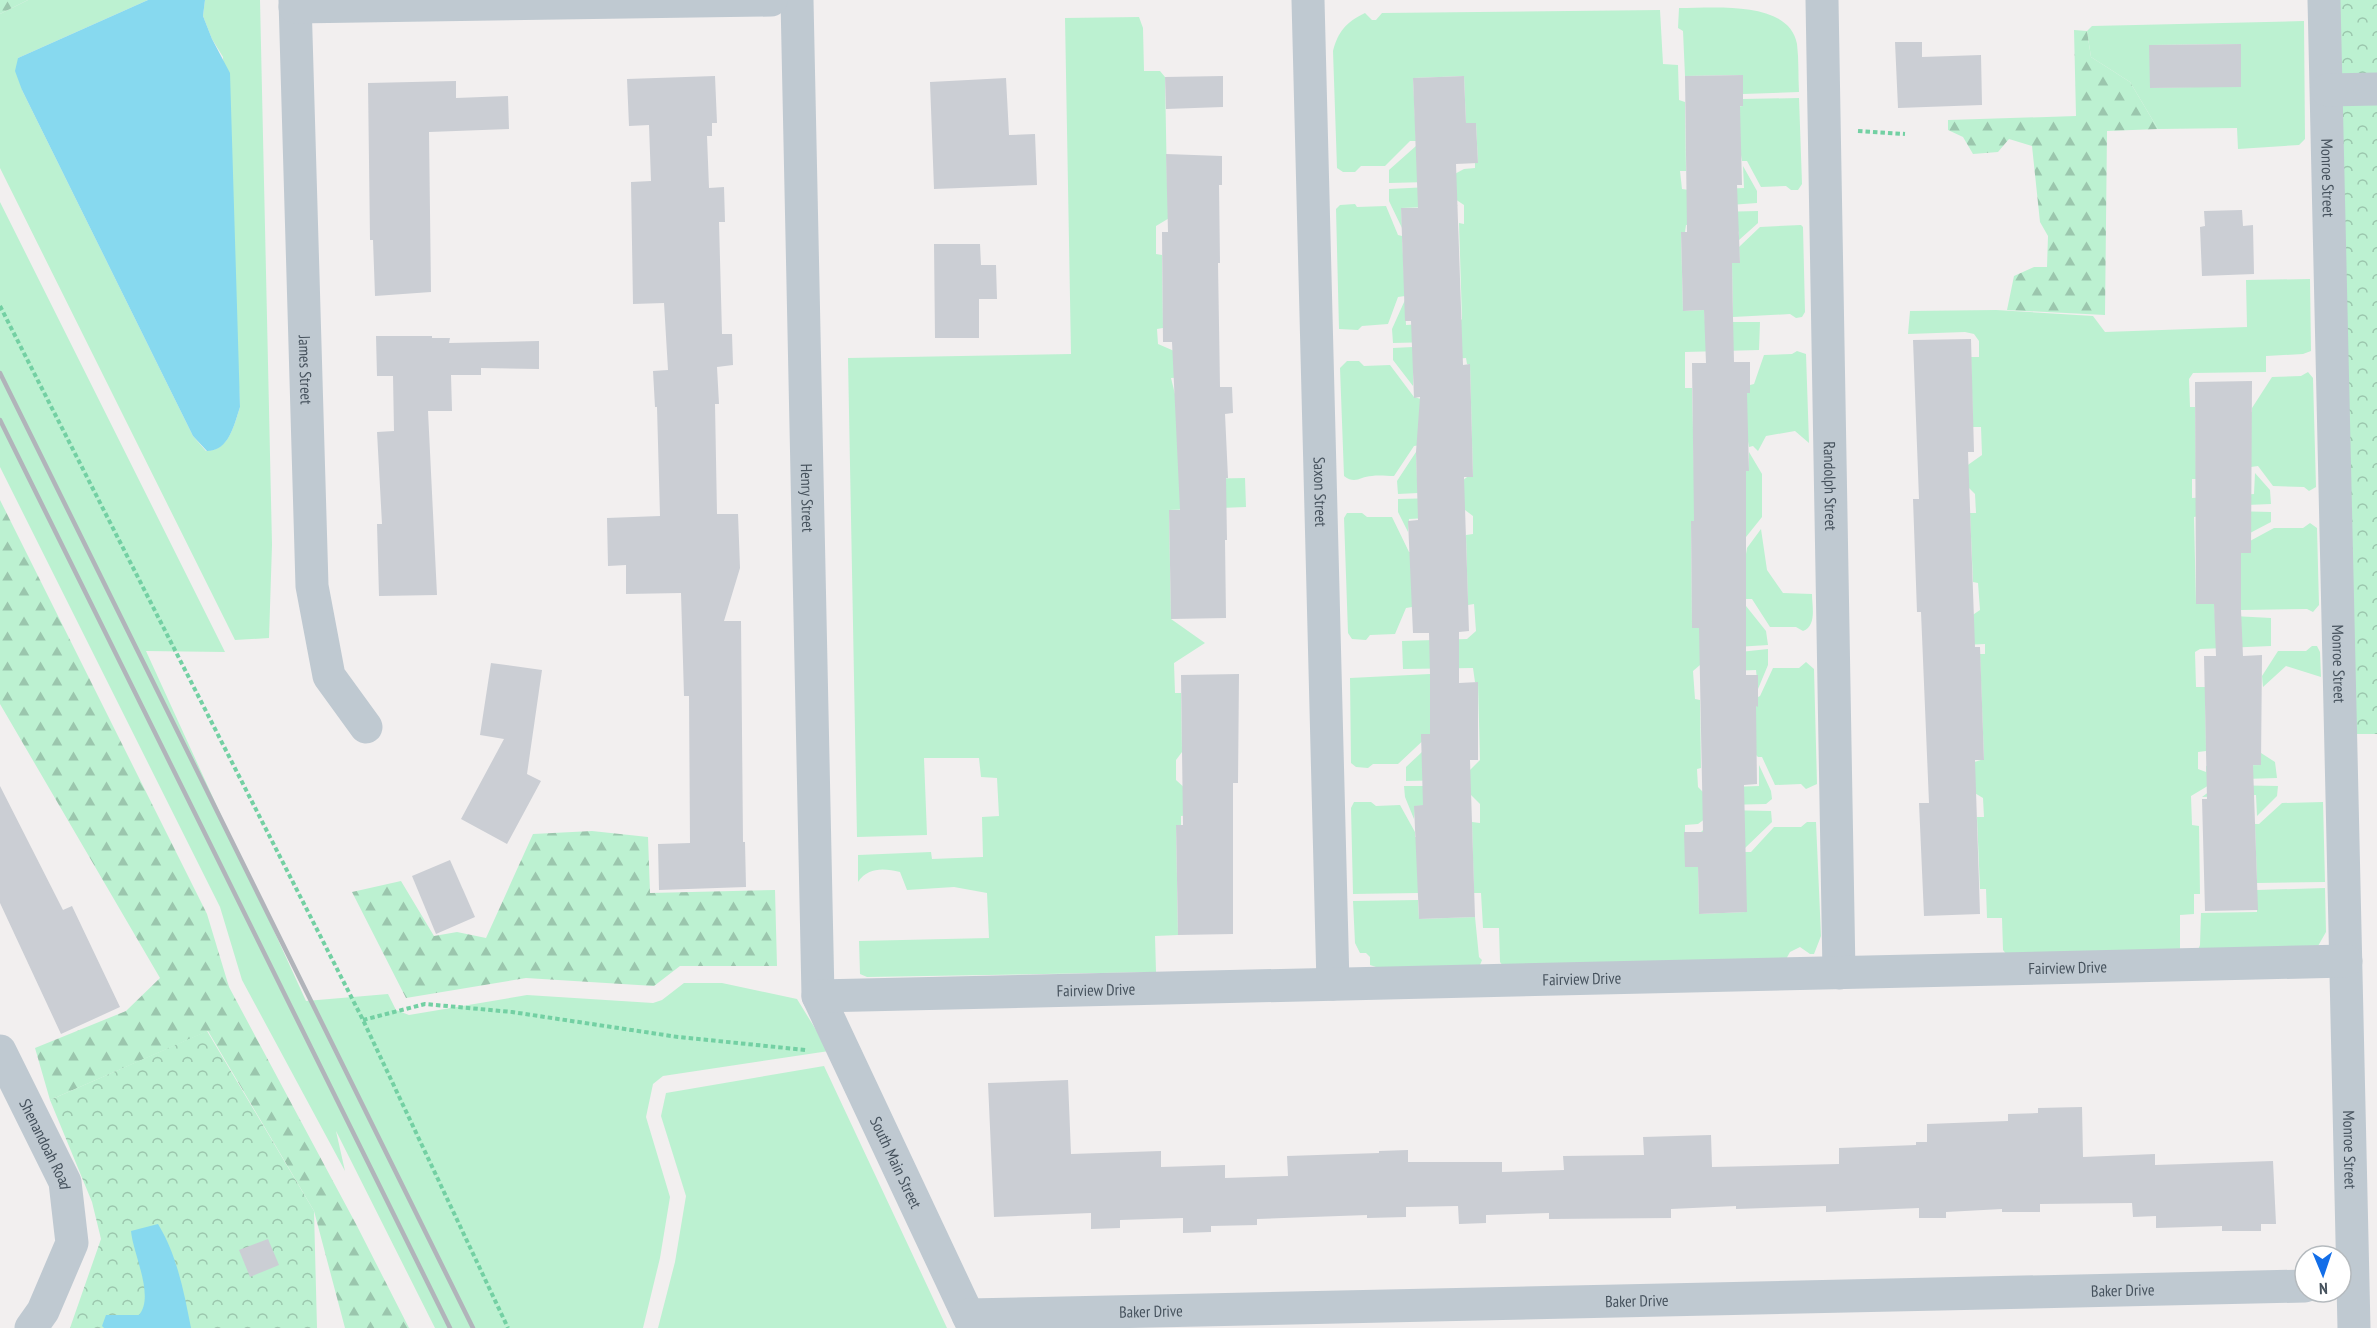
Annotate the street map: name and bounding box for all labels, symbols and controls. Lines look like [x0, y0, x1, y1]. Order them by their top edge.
street label: Monroe Street [2317, 138, 2339, 218]
street label: James Street [295, 334, 317, 405]
street label: Randolph Street [1820, 441, 1841, 531]
street label: Saxon Street [1310, 457, 1331, 528]
street label: Henry Street [797, 463, 818, 533]
street label: Monroe Street [2328, 624, 2350, 704]
street label: Fairview Drive [2028, 956, 2107, 978]
street label: Fairview Drive [1542, 968, 1621, 989]
street label: Fairview Drive [1056, 979, 1136, 1001]
street label: Shenandoah Road [15, 1095, 76, 1190]
street label: Monroe Street [2339, 1110, 2361, 1190]
street label: South Main Street [866, 1113, 927, 1212]
north arrow [2293, 1244, 2353, 1304]
street label: Baker Drive [2091, 1279, 2155, 1301]
text: N [2319, 1279, 2328, 1299]
street label: Baker Drive [1605, 1290, 1669, 1311]
street label: Baker Drive [1119, 1300, 1183, 1322]

